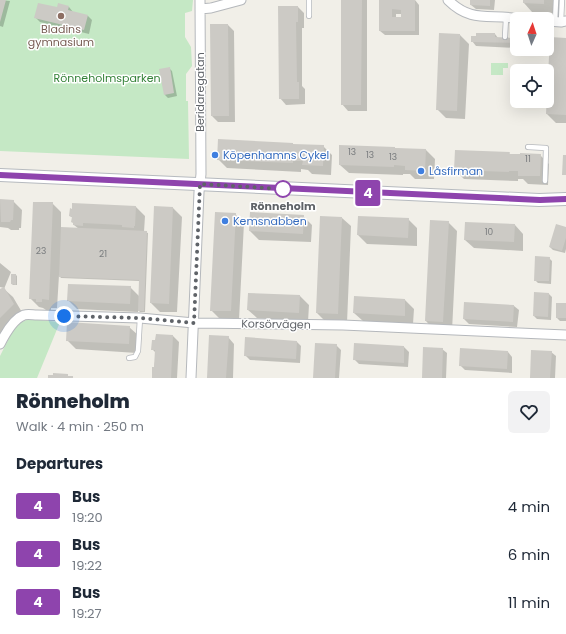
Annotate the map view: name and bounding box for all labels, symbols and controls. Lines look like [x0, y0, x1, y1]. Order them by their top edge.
marker: Bladins gymnasium [56, 11, 66, 21]
north arrow [510, 12, 554, 56]
map controls [510, 12, 554, 108]
place label: Bladins gymnasium [28, 21, 94, 50]
street label: Beridaregatan [192, 52, 208, 132]
button: locate [510, 64, 554, 108]
park label: Rönneholmsparken [54, 70, 161, 86]
house number: 13 [348, 146, 356, 158]
place label: Köpenhamns Cykel [223, 147, 329, 163]
house number: 13 [366, 149, 374, 161]
marker: Köpenhamns Cykel [210, 150, 220, 160]
house number: 13 [389, 151, 397, 163]
house number: 11 [525, 153, 531, 165]
place label: Låsfirman [429, 163, 483, 179]
marker: Låsfirman [416, 166, 426, 176]
marker: Rönneholm [274, 180, 292, 198]
line badge: 4 [355, 180, 381, 206]
text: 4 [363, 183, 373, 203]
place label: Rönneholm [250, 198, 316, 214]
place label: Kemsnabben [233, 213, 307, 229]
marker: Kemsnabben [220, 216, 230, 226]
house number: 10 [485, 226, 494, 238]
house number: 23 [36, 245, 46, 257]
house number: 21 [99, 248, 107, 260]
your location [54, 306, 74, 326]
street label: Korsörvägen [241, 315, 311, 333]
text: Rönneholm [16, 388, 130, 415]
button: heart [508, 391, 550, 433]
text: Walk · 4 min · 250 m [16, 417, 144, 436]
text: Departures [16, 453, 103, 474]
text: Bus [72, 486, 100, 507]
text: 4 [33, 496, 43, 516]
text: 4 min [508, 496, 550, 517]
text: 19:20 [72, 508, 103, 527]
text: Bus [72, 534, 100, 555]
text: 4 [33, 544, 43, 564]
text: 6 min [508, 544, 550, 565]
text: 19:22 [72, 556, 102, 575]
text: Bus [72, 582, 100, 603]
text: 4 [33, 592, 43, 612]
text: 11 min [508, 592, 550, 613]
text: 19:27 [72, 604, 102, 623]

